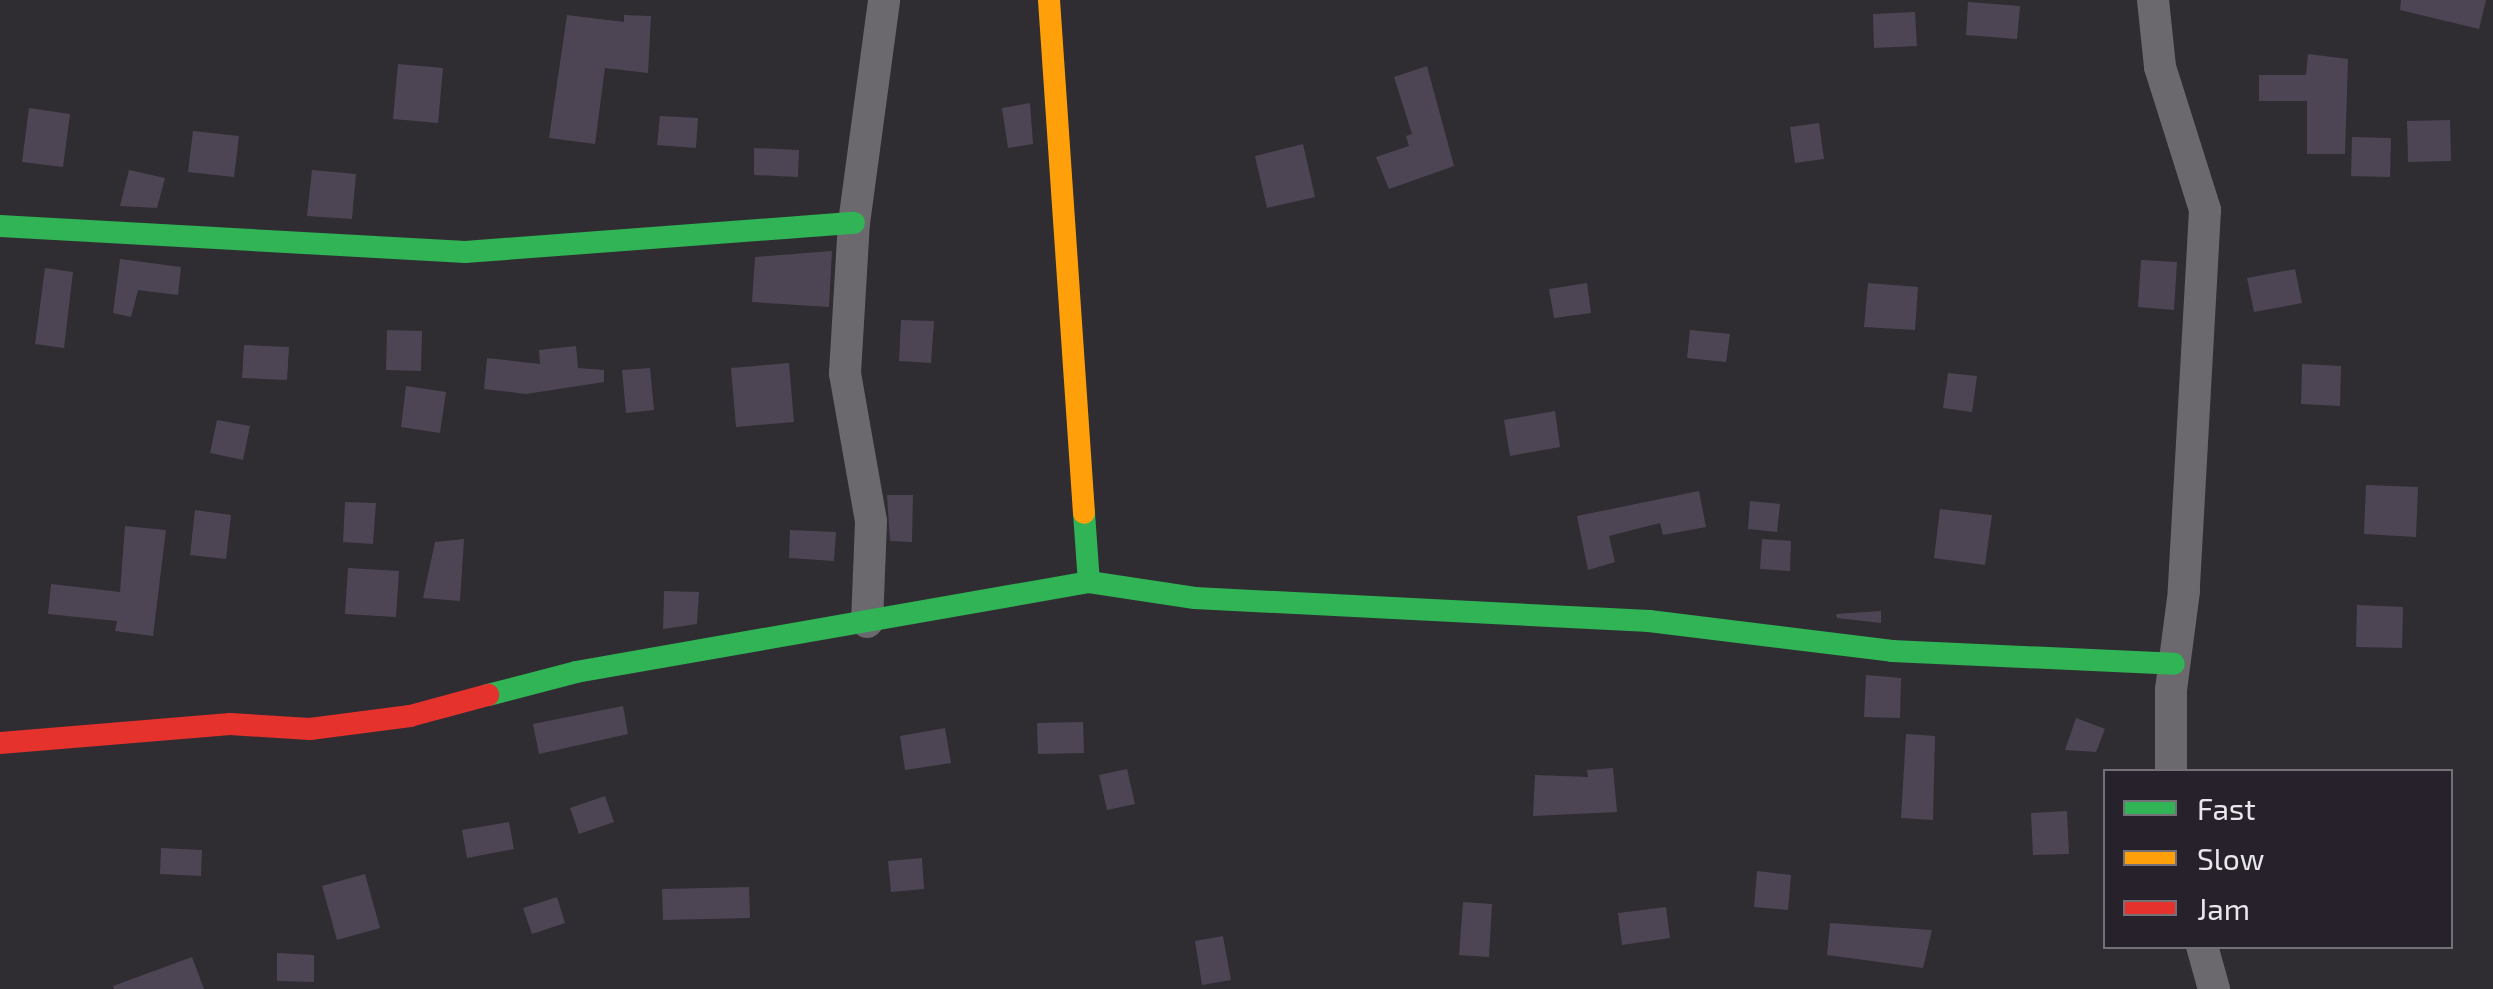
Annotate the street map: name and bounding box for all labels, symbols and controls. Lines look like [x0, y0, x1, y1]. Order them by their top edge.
legend [2103, 769, 2453, 949]
text: Fast [2197, 790, 2256, 826]
text: Slow [2197, 840, 2264, 876]
text: Jam [2197, 890, 2250, 926]

